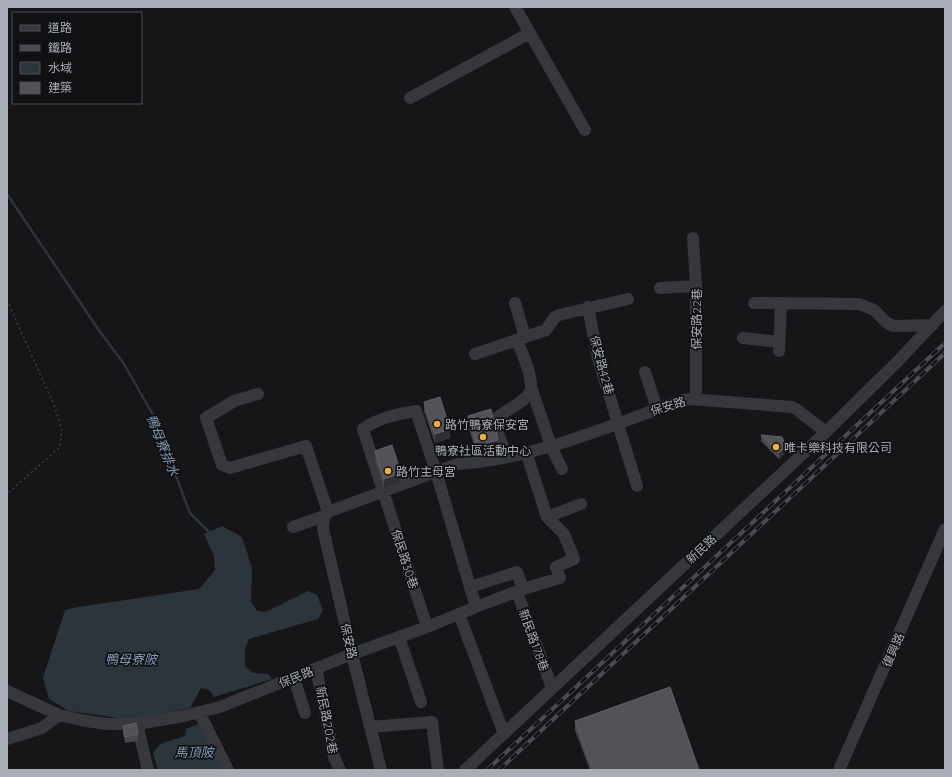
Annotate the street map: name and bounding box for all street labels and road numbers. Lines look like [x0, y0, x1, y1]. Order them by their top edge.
street label: 保安路22巷 [689, 288, 704, 350]
street label: 保安路42巷 [587, 334, 617, 396]
street label: 保安路 [649, 394, 687, 418]
street label: 保民路30巷 [388, 527, 422, 591]
street label: 新民路 [683, 531, 719, 567]
street label: 新民路178巷 [516, 607, 552, 673]
street label: 保安路 [338, 622, 360, 660]
street label: 復興路 [879, 630, 907, 670]
street label: 保民路 [276, 663, 316, 691]
street label: 新民路202巷 [313, 685, 341, 755]

